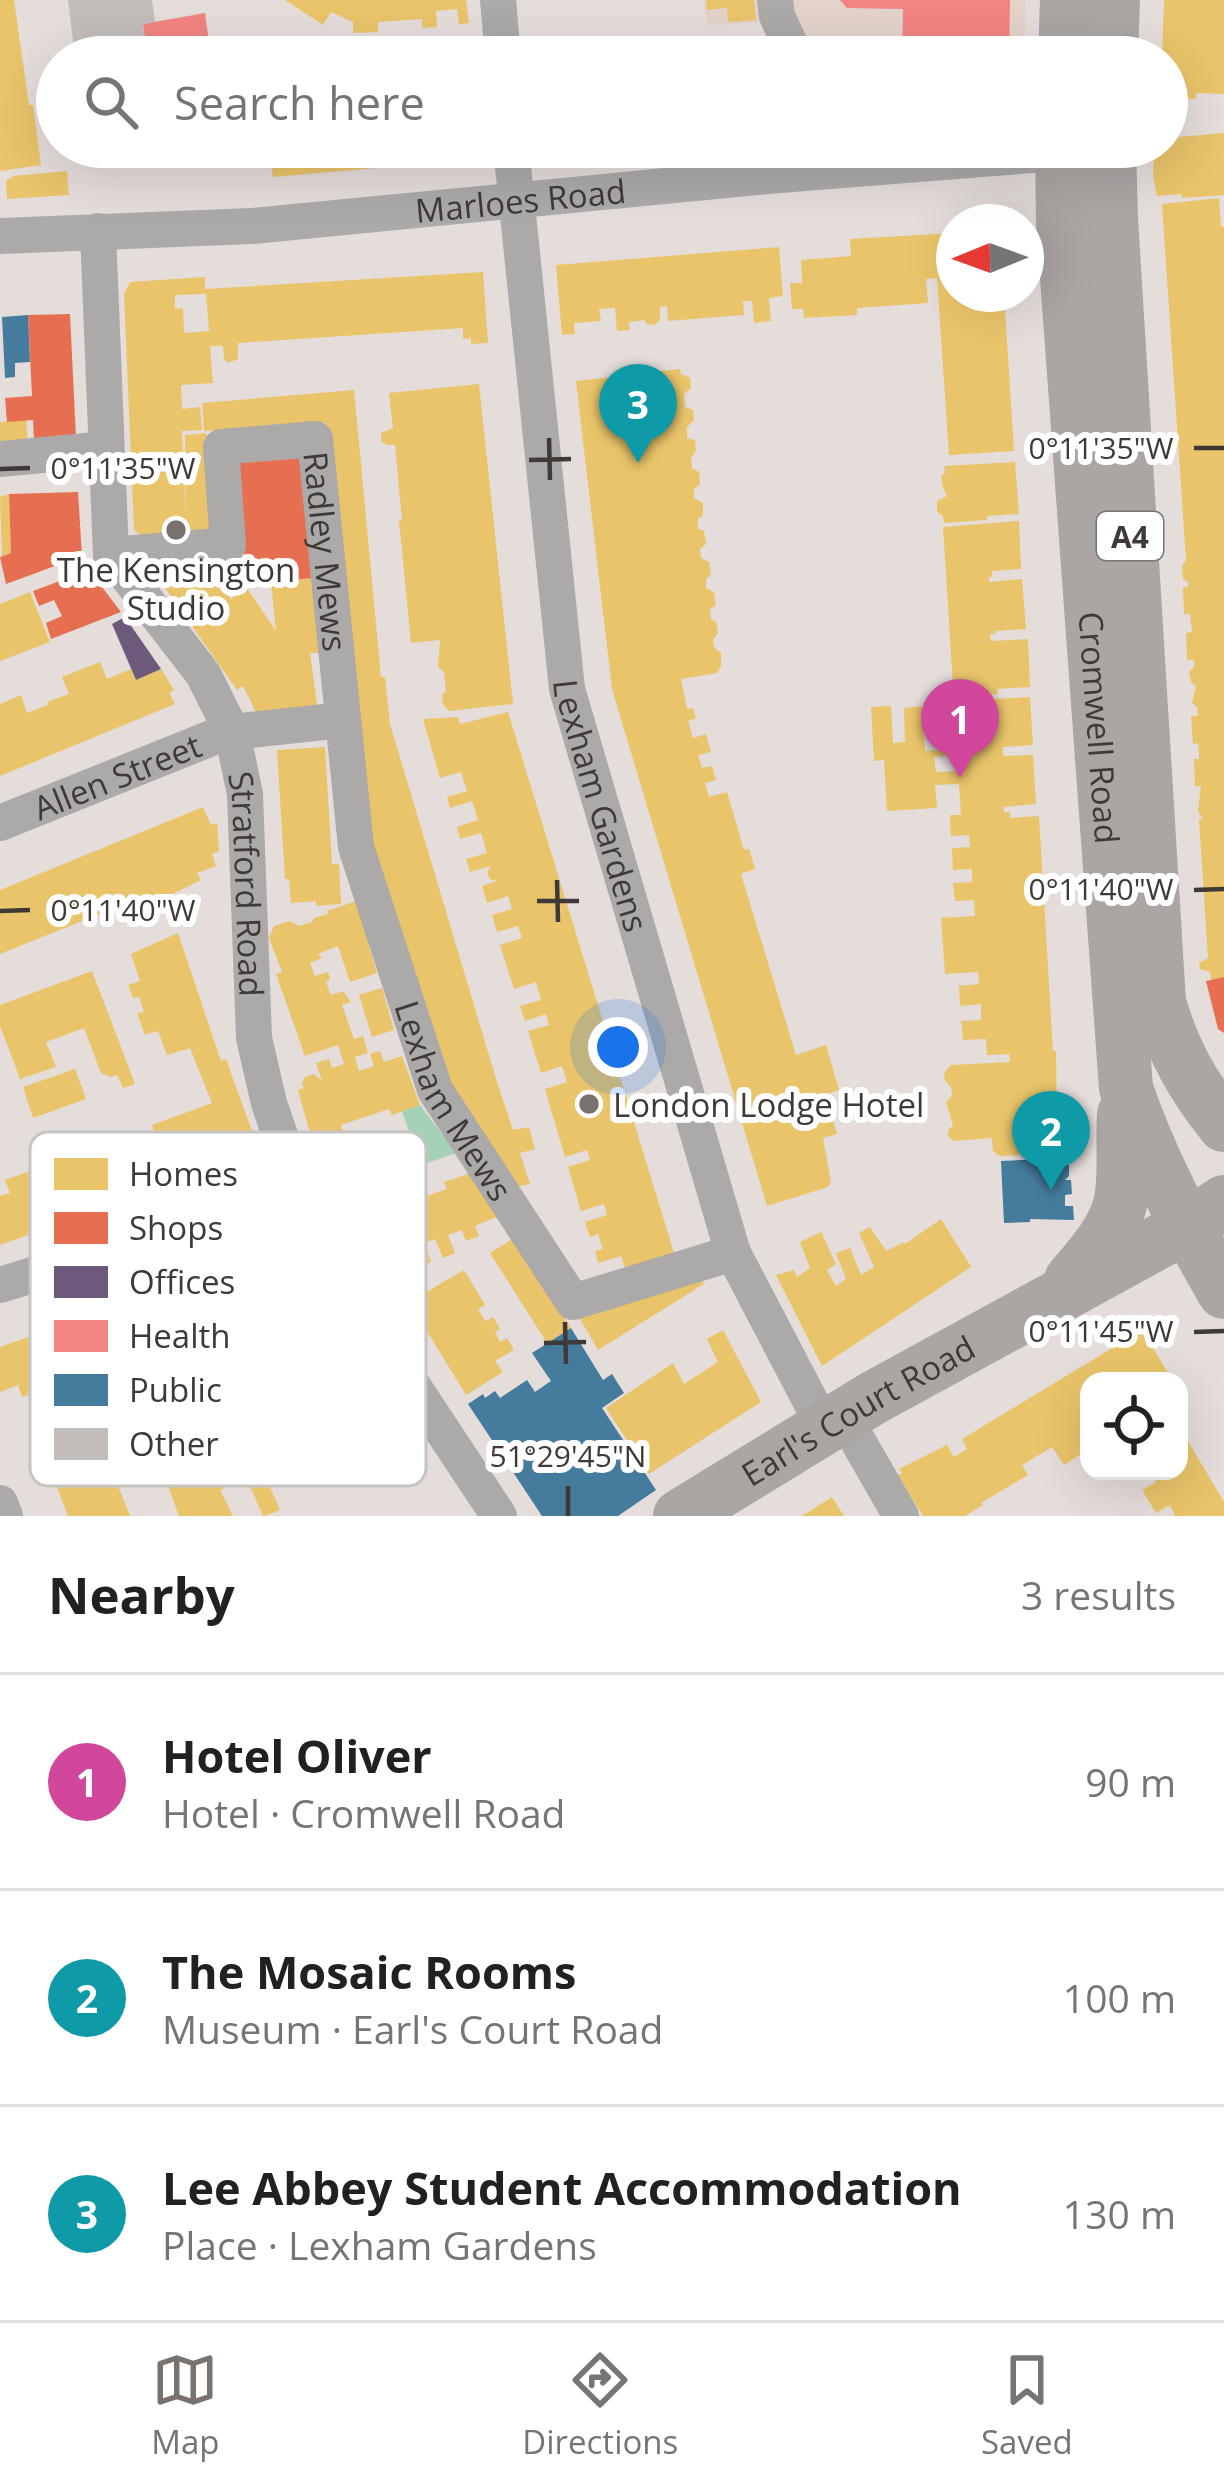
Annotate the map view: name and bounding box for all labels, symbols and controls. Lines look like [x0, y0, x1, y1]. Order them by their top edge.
search box [36, 36, 1188, 168]
icon: search [78, 69, 144, 135]
text: Search here [174, 72, 425, 133]
street label: Marloes Road [413, 167, 628, 233]
north arrow [936, 204, 1044, 312]
pin: 3 [599, 364, 677, 463]
text: 0°11'35"W [1029, 427, 1174, 468]
text: 0°11'35"W [51, 447, 196, 488]
street label: Radley Mews [294, 449, 359, 653]
road number: A4 [1097, 512, 1163, 560]
marker: The Kensington Studio [163, 517, 189, 543]
place label: The Kensington Studio [57, 547, 295, 630]
street label: Cromwell Road [1069, 610, 1131, 845]
street label: Lexham Gardens [544, 677, 660, 937]
pin: 1 [921, 679, 999, 778]
street label: Allen Street [26, 722, 207, 830]
street label: Stratford Road [218, 767, 275, 998]
text: 0°11'40"W [1029, 868, 1174, 909]
text: 0°11'40"W [51, 889, 196, 930]
street label: Lexham Mews [385, 995, 523, 1209]
your location [588, 1017, 648, 1077]
place label: London Lodge Hotel [613, 1082, 924, 1127]
marker: London Lodge Hotel [576, 1091, 602, 1117]
pin: 2 [1012, 1091, 1090, 1190]
legend [30, 1132, 426, 1486]
text: Homes [129, 1151, 238, 1196]
text: Shops [129, 1205, 223, 1250]
text: Offices [129, 1259, 235, 1304]
text: 0°11'45"W [1029, 1310, 1174, 1351]
text: Health [129, 1313, 231, 1358]
street label: Earl's Court Road [732, 1324, 983, 1496]
text: Public [129, 1367, 222, 1412]
map controls [1080, 1372, 1188, 1480]
button: locate [1080, 1372, 1188, 1480]
text: Other [129, 1421, 219, 1466]
text: 51°29'45"N [490, 1435, 646, 1476]
text: Nearby [48, 1559, 235, 1629]
text: 3 results [1021, 1568, 1176, 1621]
text: Hotel Oliver [162, 1725, 432, 1786]
text: 1 [76, 1755, 98, 1808]
text: 90 m [1085, 1755, 1176, 1808]
text: Hotel · Cromwell Road [162, 1786, 565, 1839]
text: The Mosaic Rooms [162, 1941, 576, 2002]
text: 2 [76, 1971, 98, 2024]
text: 100 m [1063, 1971, 1176, 2024]
text: Museum · Earl's Court Road [162, 2002, 663, 2055]
text: Lee Abbey Student Accommodation [162, 2157, 962, 2218]
text: 3 [76, 2187, 98, 2240]
text: 130 m [1063, 2187, 1176, 2240]
text: Place · Lexham Gardens [162, 2218, 597, 2271]
tab: Map [151, 2347, 220, 2464]
tab: Directions [522, 2347, 678, 2464]
tab: Saved [981, 2347, 1073, 2464]

